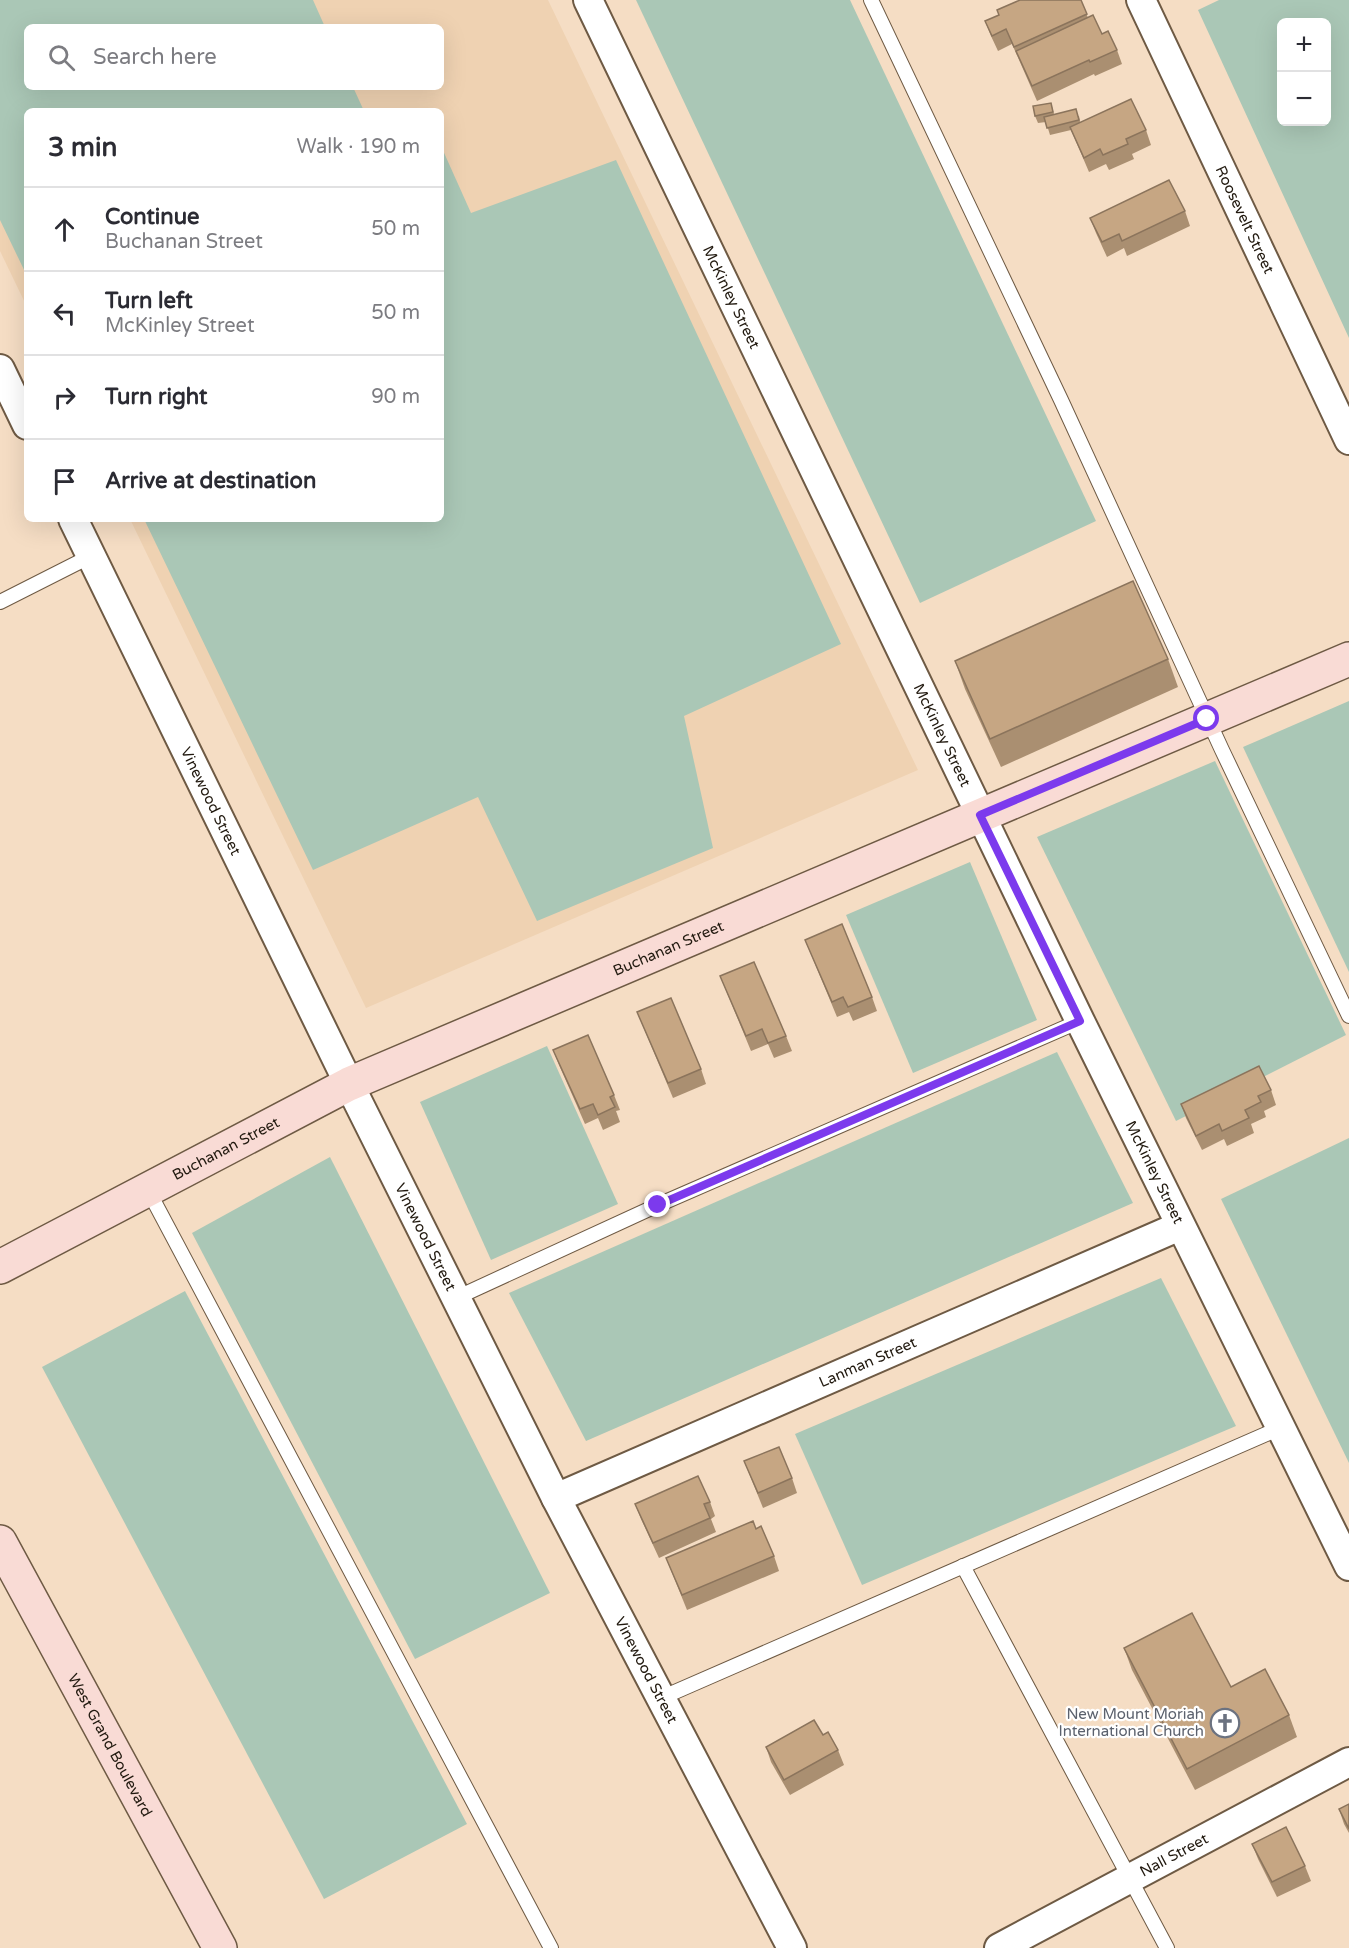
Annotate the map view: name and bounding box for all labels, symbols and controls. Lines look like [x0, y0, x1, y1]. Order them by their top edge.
map controls [1277, 18, 1331, 126]
button: + [1277, 18, 1331, 72]
search box [24, 24, 444, 90]
icon: search [45, 41, 78, 74]
text: Search here [93, 44, 217, 70]
button: − [1277, 72, 1331, 126]
text: 3 min [48, 132, 117, 163]
text: Walk · 190 m [297, 135, 420, 159]
street label: Roosevelt Street [1212, 163, 1278, 277]
text: Continue [105, 204, 200, 230]
icon: ahead [48, 213, 81, 246]
text: 50 m [371, 217, 420, 241]
text: Buchanan Street [105, 230, 263, 254]
street label: McKinley Street [699, 243, 764, 352]
text: Turn left [105, 288, 193, 314]
icon: left [48, 297, 81, 330]
text: 50 m [371, 301, 420, 325]
text: McKinley Street [105, 314, 255, 338]
icon: right [48, 381, 81, 414]
text: Turn right [105, 384, 207, 410]
text: 90 m [371, 385, 420, 409]
icon: arrive [48, 465, 81, 498]
text: Arrive at destination [105, 468, 316, 494]
street label: McKinley Street [910, 681, 975, 790]
route start [1193, 705, 1219, 731]
street label: Vinewood Street [177, 744, 245, 858]
street label: Buchanan Street [610, 917, 727, 980]
street label: Buchanan Street [169, 1113, 283, 1184]
street label: McKinley Street [1122, 1118, 1188, 1227]
street label: Vinewood Street [391, 1180, 460, 1294]
route end [644, 1191, 670, 1217]
street label: Lanman Street [816, 1333, 919, 1391]
street label: Vinewood Street [611, 1614, 682, 1727]
street label: West Grand Boulevard [64, 1671, 156, 1820]
place label: New Mount Moriah International Church [1059, 1705, 1204, 1740]
church icon: New Mount Moriah International Church [1209, 1707, 1241, 1739]
street label: Nall Street [1137, 1829, 1211, 1881]

